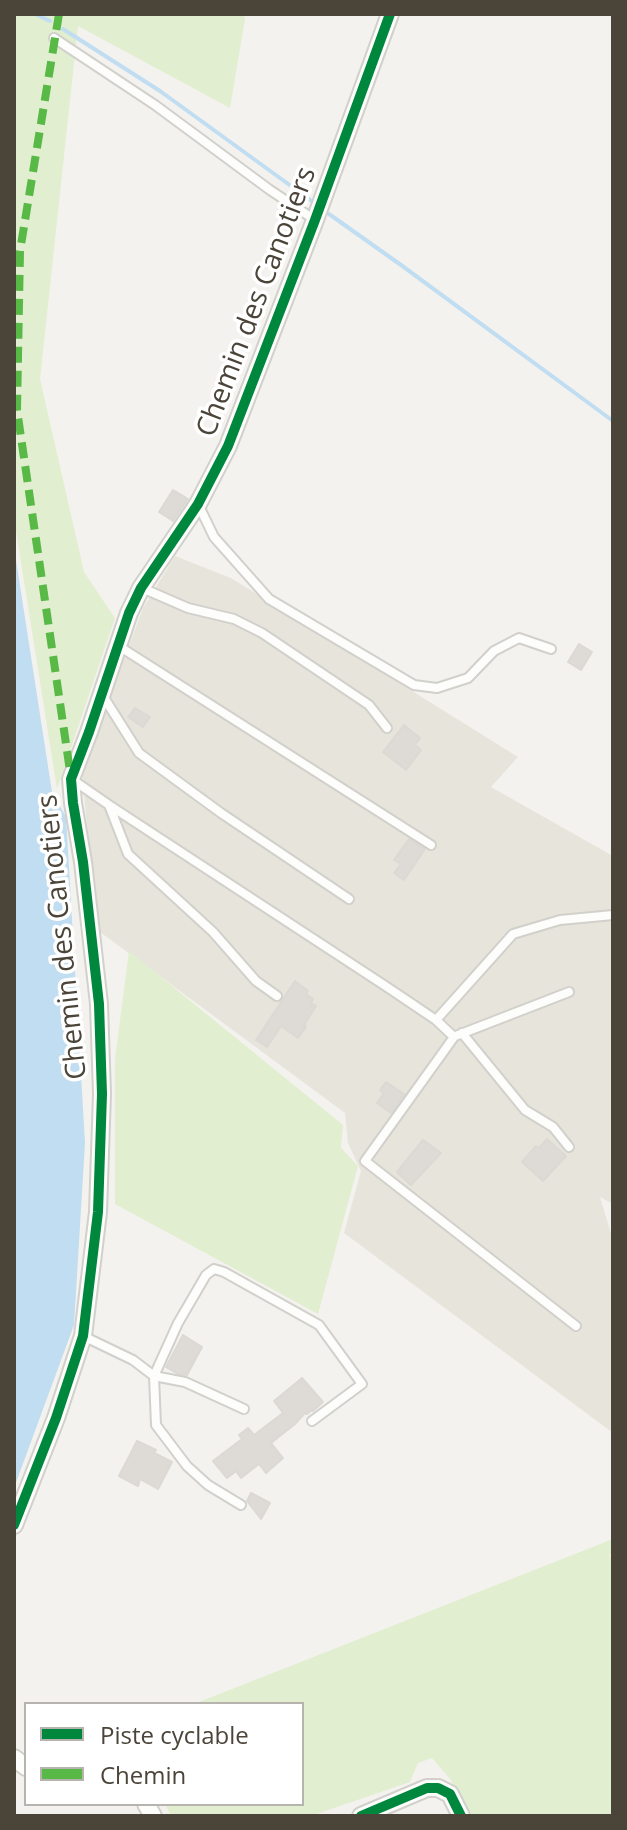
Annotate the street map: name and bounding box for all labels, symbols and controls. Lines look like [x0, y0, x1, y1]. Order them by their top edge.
street label: Chemin des Canotiers [190, 162, 324, 442]
street label: Chemin des Canotiers [31, 793, 95, 1081]
legend [24, 1702, 304, 1806]
text: Piste cyclable [100, 1718, 249, 1751]
text: Chemin [100, 1758, 186, 1791]

